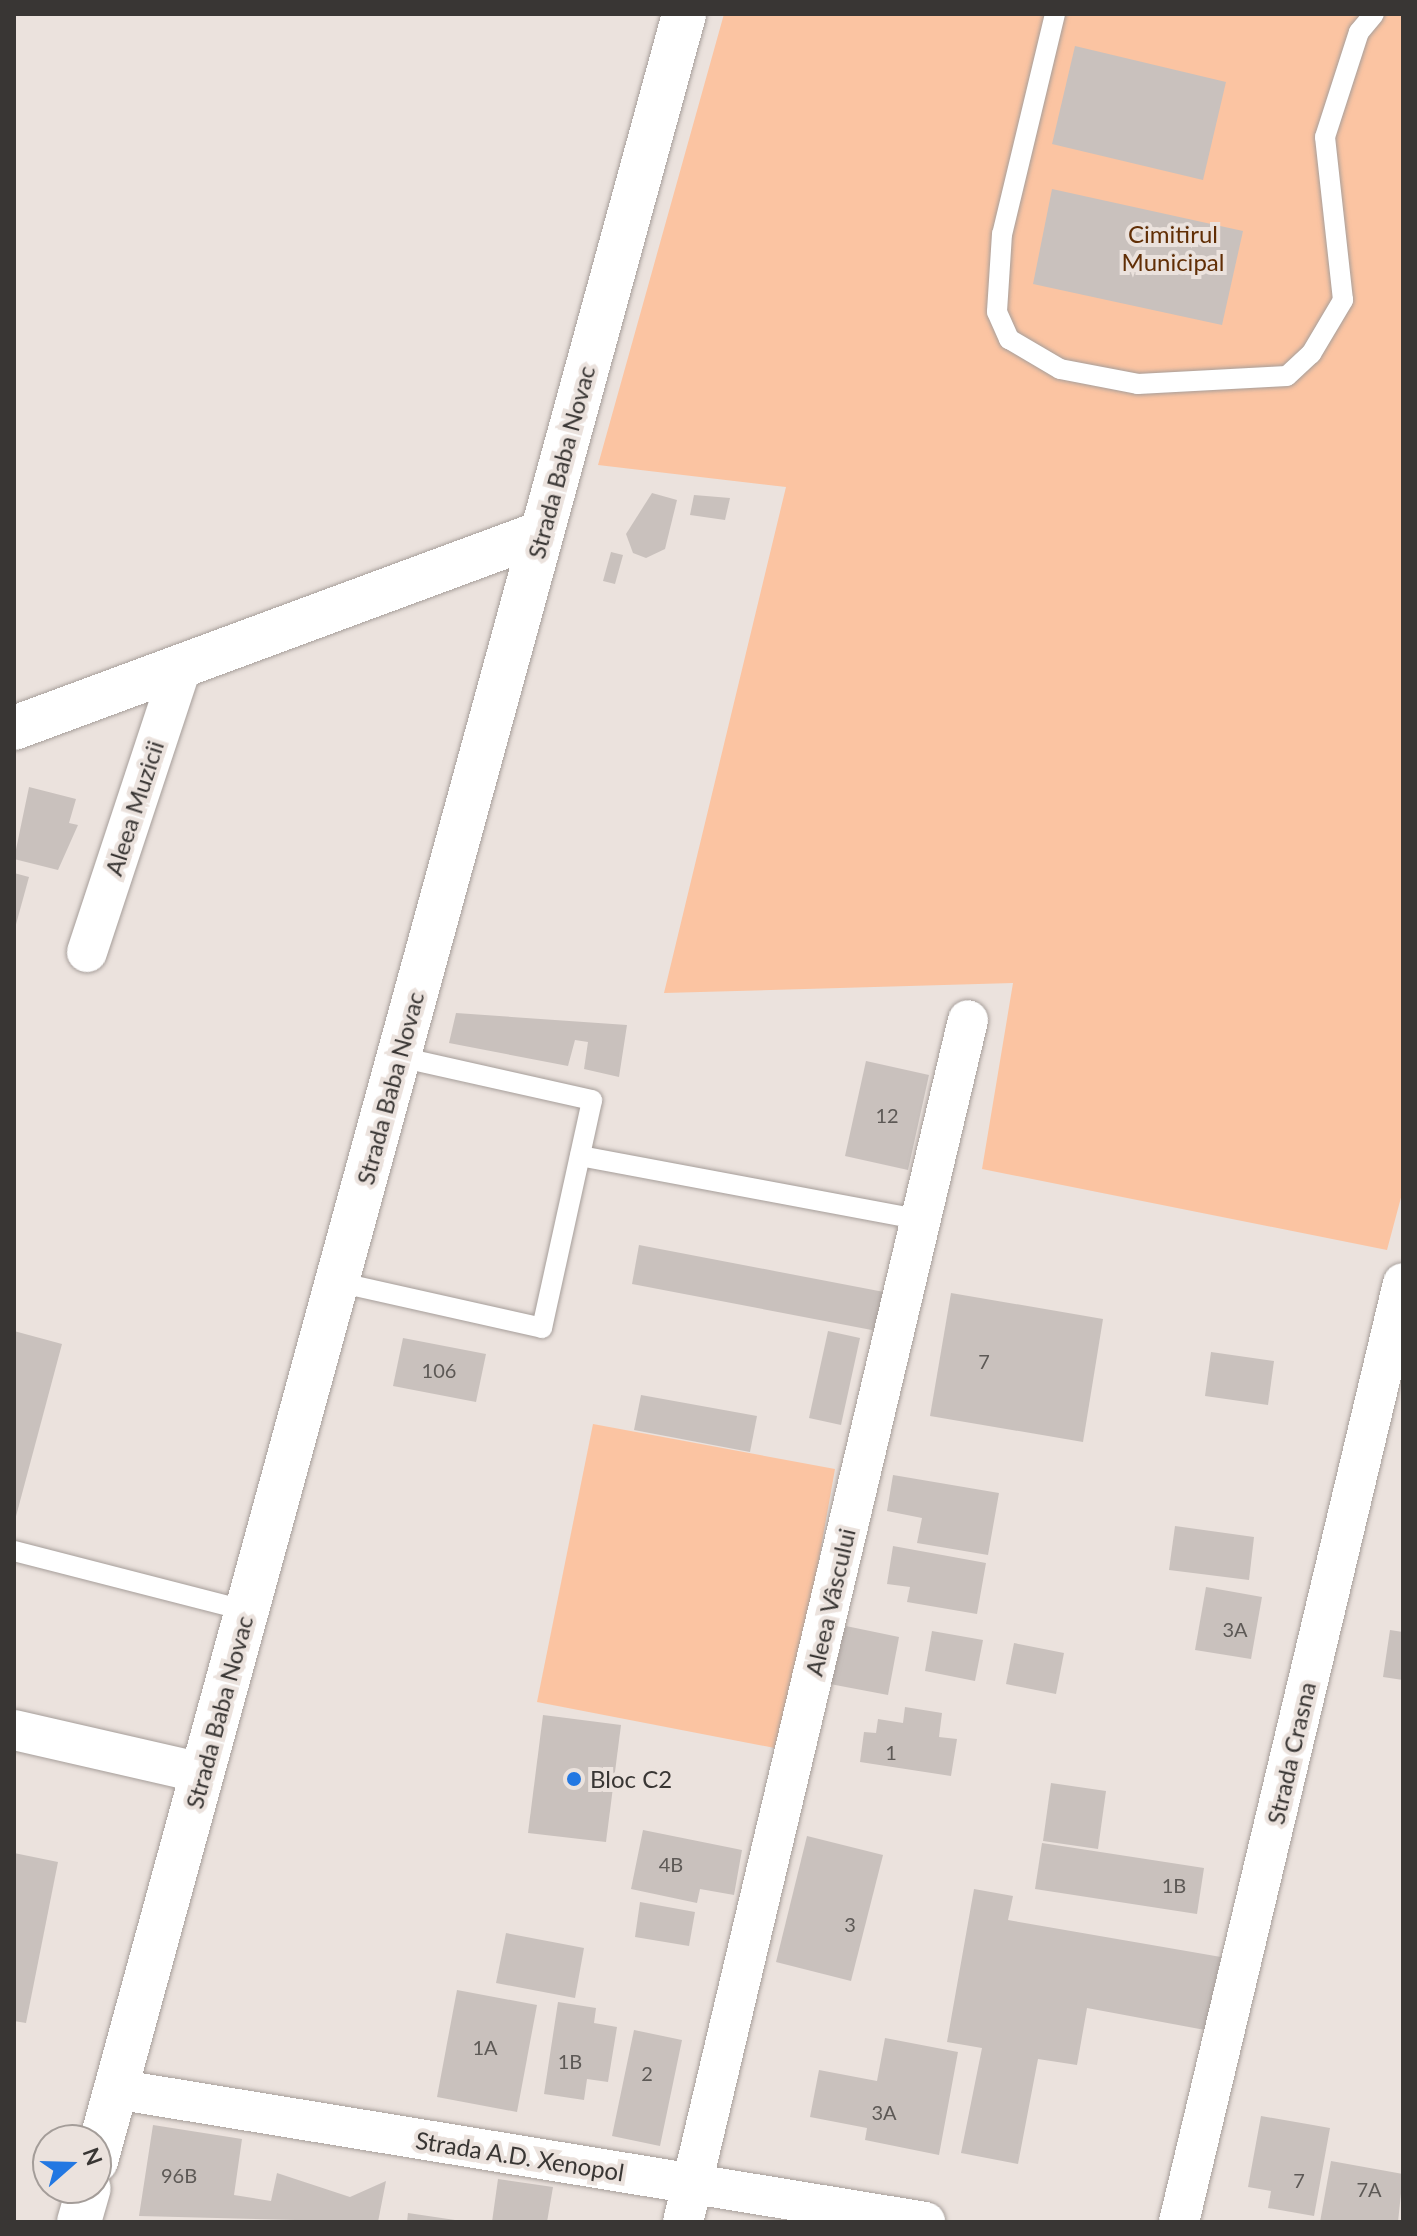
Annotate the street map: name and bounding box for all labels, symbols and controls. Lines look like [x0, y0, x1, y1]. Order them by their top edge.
park label: Cimitirul Municipal [1122, 220, 1224, 276]
street label: Strada Baba Novac [521, 362, 601, 562]
street label: Aleea Muzicii [99, 737, 169, 879]
street label: Strada Baba Novac [350, 988, 430, 1188]
house number: 12 [875, 1103, 899, 1127]
house number: 7 [978, 1349, 990, 1373]
house number: 106 [422, 1358, 456, 1382]
street label: Aleea Vâscului [799, 1525, 861, 1679]
street label: Strada Baba Novac [179, 1612, 259, 1812]
house number: 3A [1222, 1617, 1248, 1641]
street label: Strada Crasna [1261, 1679, 1321, 1827]
house number: 1 [885, 1740, 897, 1764]
place label: Bloc C2 [590, 1765, 672, 1793]
marker: Bloc C2 [565, 1770, 583, 1788]
house number: 4B [659, 1852, 683, 1876]
house number: 1B [1162, 1873, 1186, 1897]
house number: 3 [844, 1912, 856, 1936]
house number: 1A [472, 2035, 498, 2059]
house number: 1B [558, 2049, 582, 2073]
house number: 2 [641, 2061, 653, 2085]
house number: 3A [871, 2100, 897, 2124]
north arrow [32, 2124, 112, 2204]
street label: Strada A.D. Xenopol [413, 2125, 627, 2187]
text: N [78, 2144, 109, 2169]
house number: 96B [161, 2163, 197, 2187]
house number: 7 [1293, 2168, 1305, 2192]
house number: 7A [1356, 2177, 1382, 2201]

